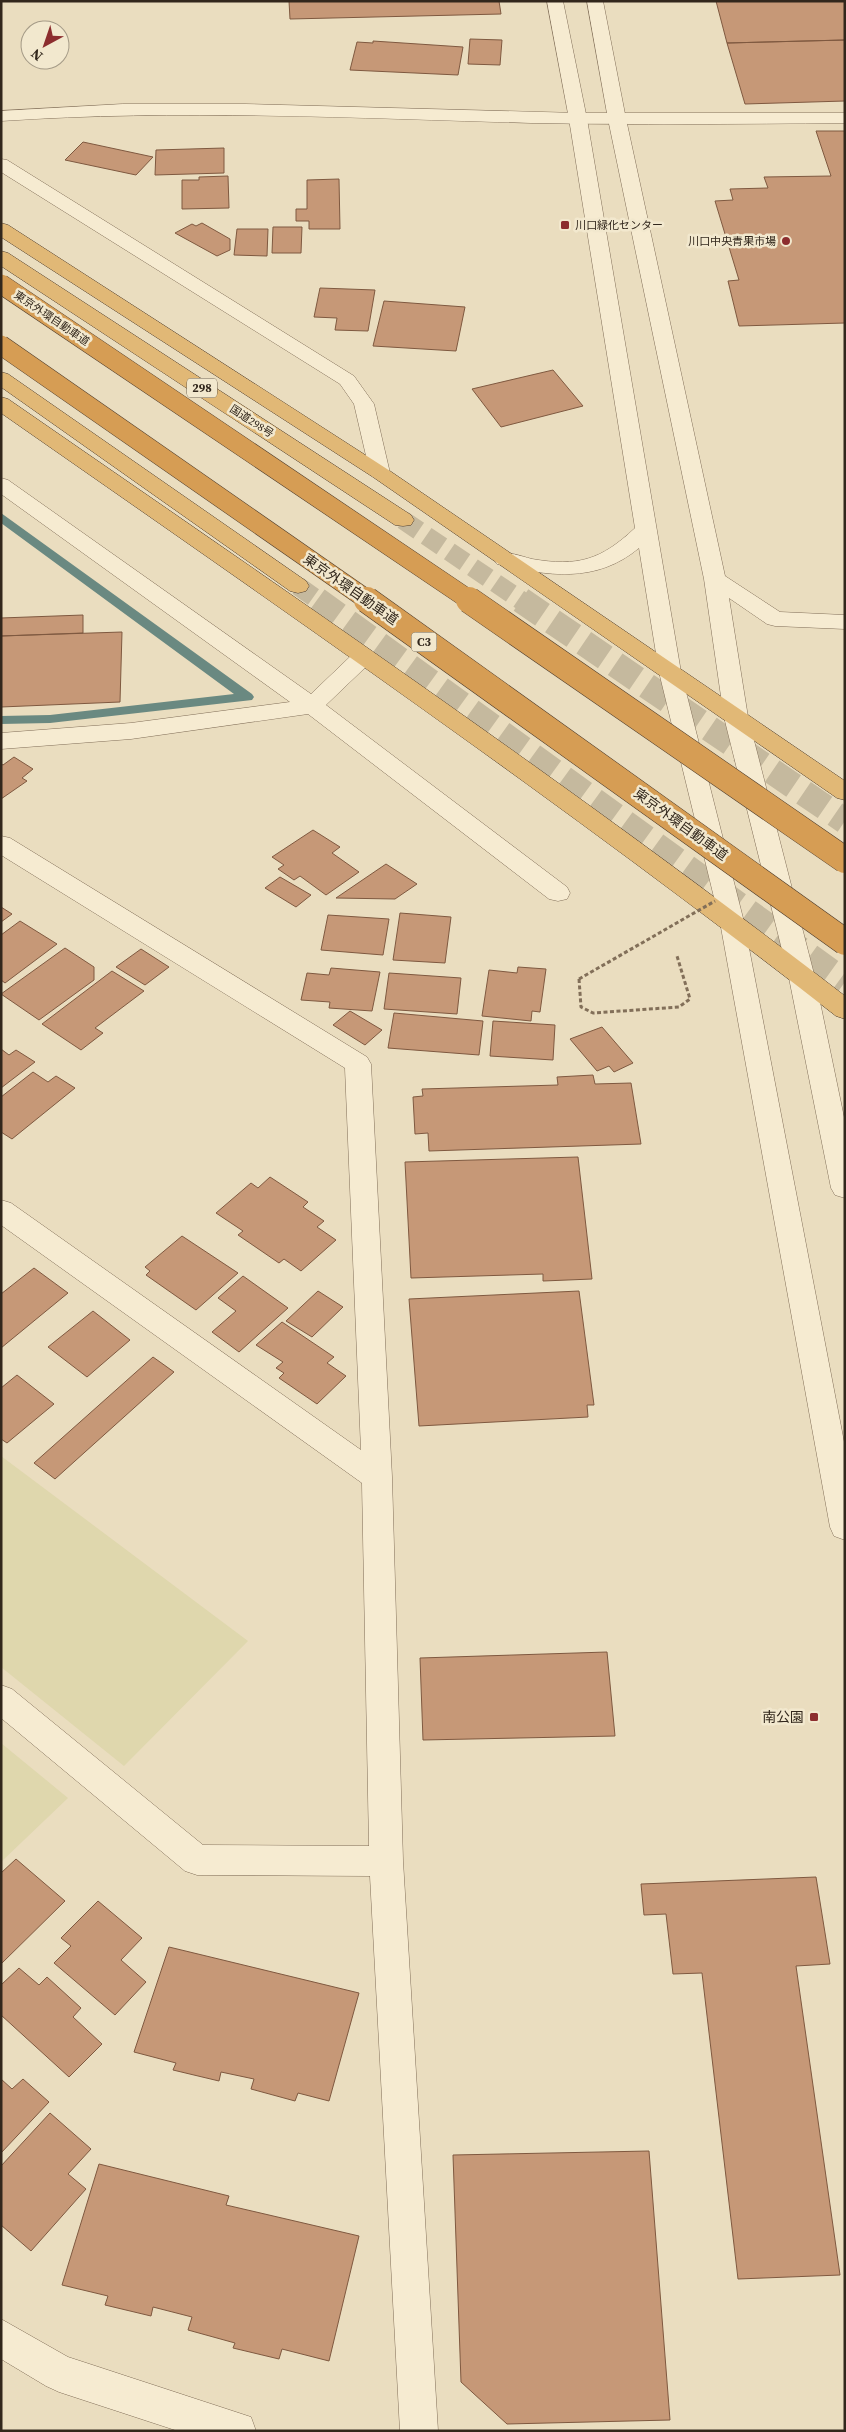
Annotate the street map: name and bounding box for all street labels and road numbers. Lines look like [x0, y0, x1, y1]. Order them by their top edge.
street label: 東京外環自動車道 [11, 288, 92, 349]
road number: 298 [187, 378, 217, 398]
street label: 国道298号 [227, 402, 277, 441]
street label: 東京外環自動車道 [299, 549, 403, 629]
road number: C3 [412, 632, 436, 652]
street label: 東京外環自動車道 [630, 783, 732, 865]

